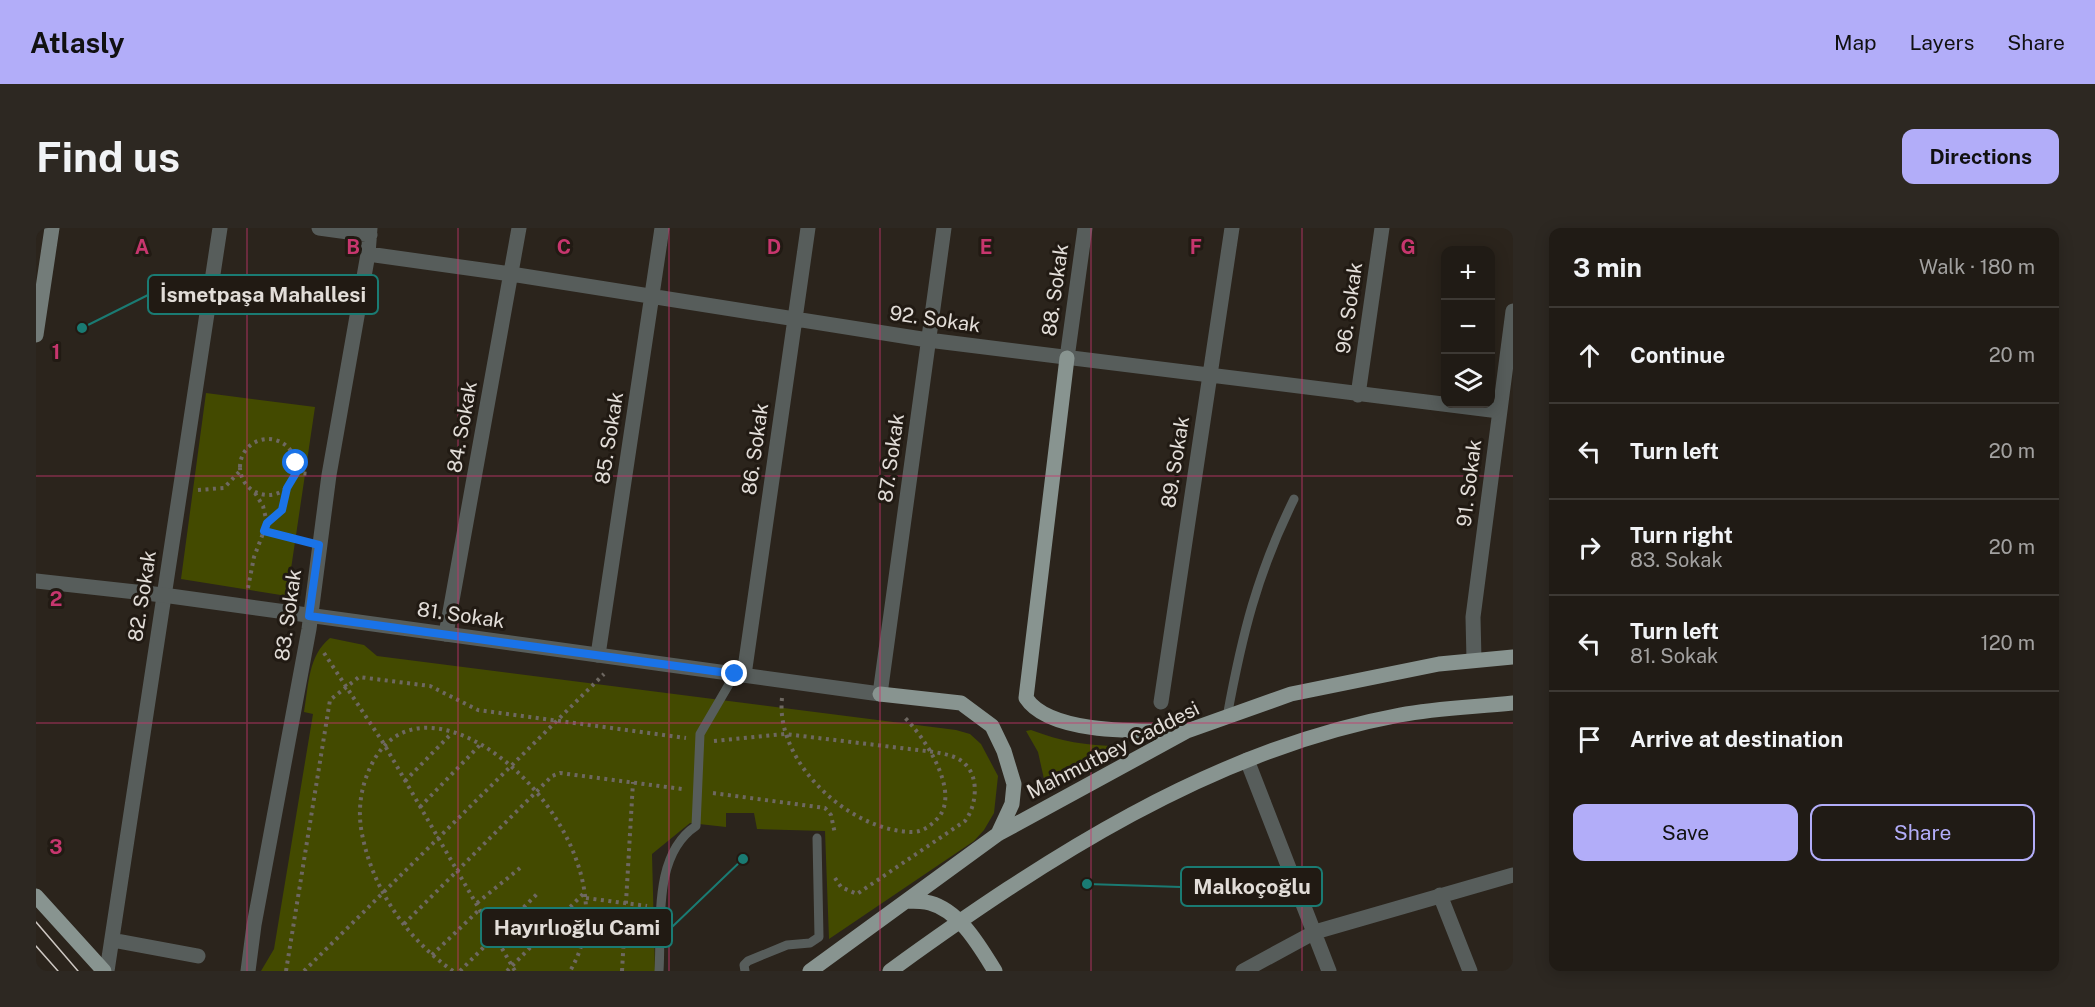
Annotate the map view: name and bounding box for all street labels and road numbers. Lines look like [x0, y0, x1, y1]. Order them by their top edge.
street label: 88. Sokak [1037, 242, 1073, 338]
street label: 96. Sokak [1331, 261, 1367, 355]
street label: 92. Sokak [888, 301, 982, 337]
street label: 84. Sokak [442, 379, 482, 475]
street label: 85. Sokak [590, 390, 628, 486]
street label: 86. Sokak [737, 402, 773, 496]
street label: 87. Sokak [873, 412, 909, 504]
street label: 89. Sokak [1156, 414, 1194, 510]
street label: 91. Sokak [1452, 438, 1486, 528]
street label: 82. Sokak [123, 549, 161, 643]
street label: 83. Sokak [270, 567, 306, 663]
street label: 81. Sokak [416, 597, 506, 633]
street label: Mahmutbey Caddesi [1023, 696, 1203, 804]

